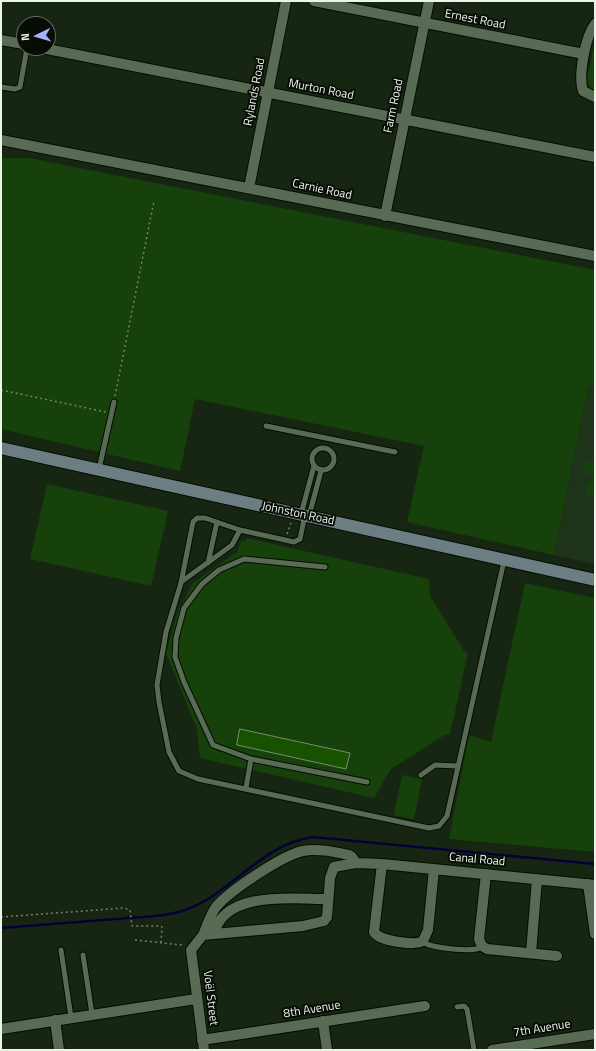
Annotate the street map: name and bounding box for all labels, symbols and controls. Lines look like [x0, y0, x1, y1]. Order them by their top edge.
street label: Ernest Road [443, 7, 507, 33]
north arrow [16, 16, 56, 56]
text: N [17, 32, 33, 41]
street label: Rylands Road [241, 57, 269, 127]
street label: Murton Road [287, 77, 355, 103]
street label: Farm Road [381, 78, 407, 134]
street label: Carnie Road [291, 177, 353, 203]
street label: Johnston Road [260, 499, 336, 529]
street label: Canal Road [448, 850, 506, 870]
street label: Voël Street [199, 970, 221, 1026]
street label: 8th Avenue [282, 998, 342, 1022]
street label: 7th Avenue [512, 1017, 572, 1041]

